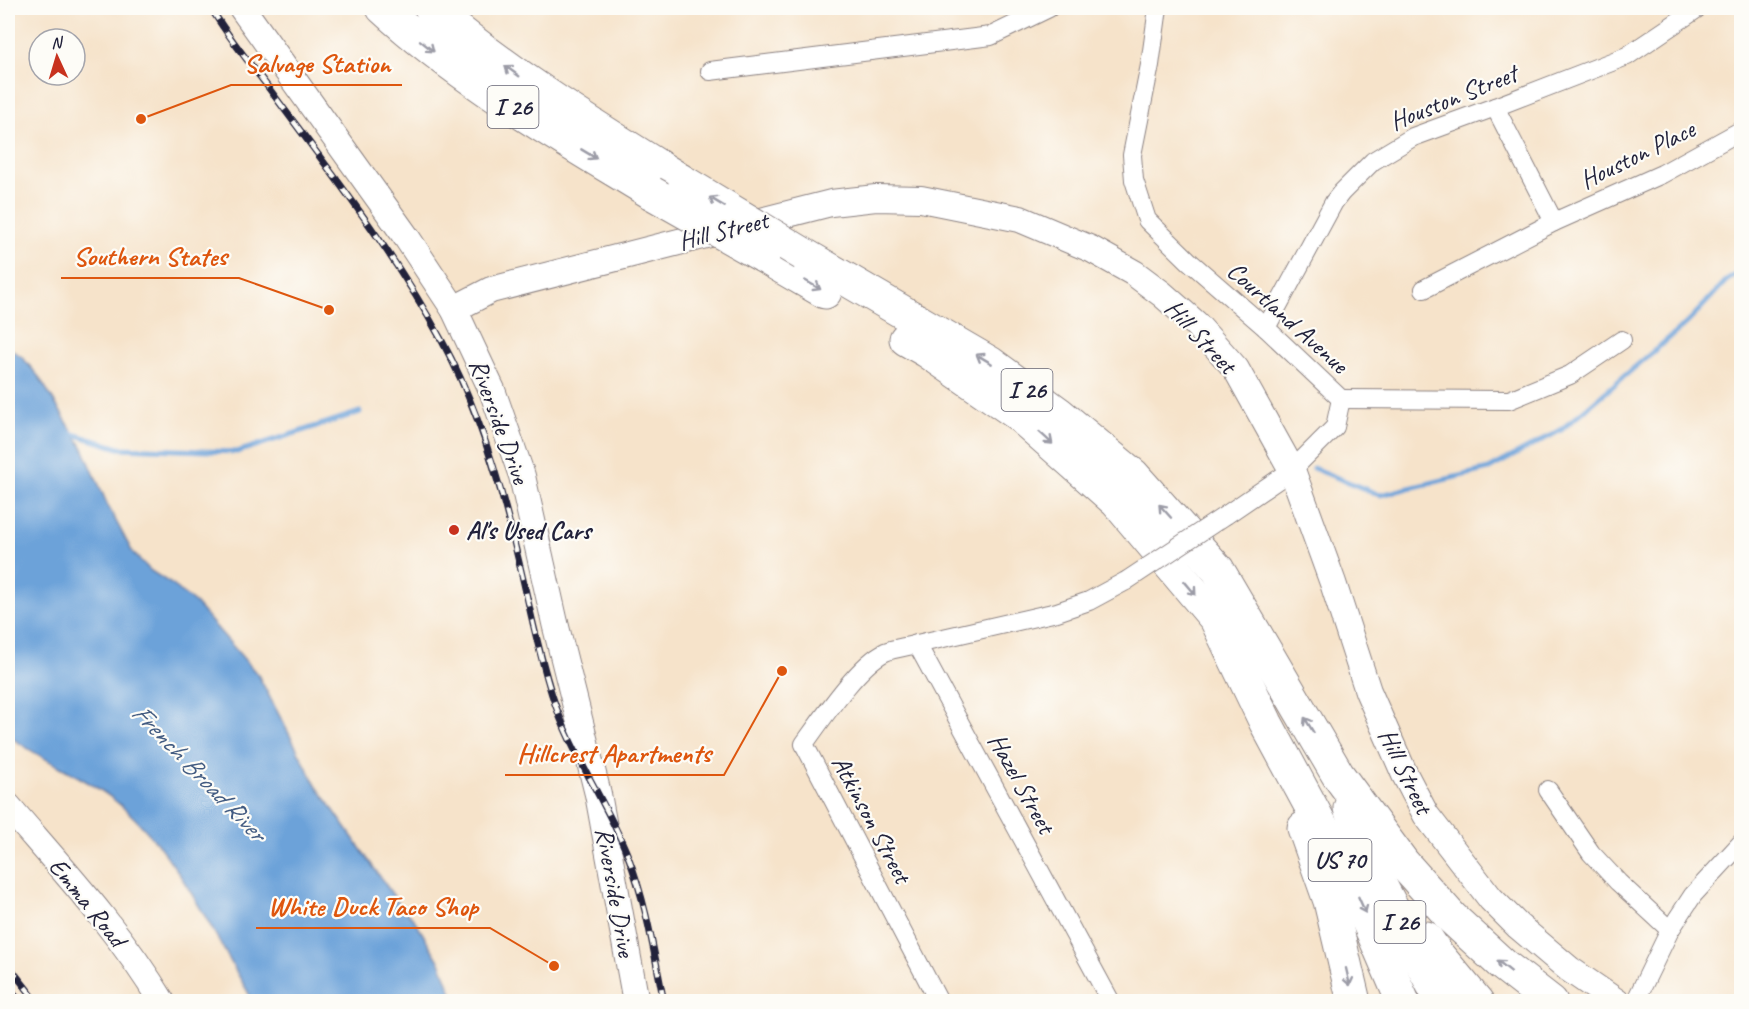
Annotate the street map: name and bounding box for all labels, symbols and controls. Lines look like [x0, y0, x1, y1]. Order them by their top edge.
north arrow [27, 27, 87, 87]
text: N [50, 32, 65, 53]
one-way arrow [419, 39, 435, 52]
callout: Salvage Station [231, 40, 402, 85]
text: Salvage Station [244, 46, 392, 80]
street label: Houston Street [1385, 56, 1525, 138]
one-way arrow [505, 65, 521, 78]
road number: I 26 [488, 86, 538, 128]
street label: Houston Place [1574, 112, 1701, 196]
one-way arrow [580, 149, 597, 161]
one-way arrow [709, 195, 726, 207]
street label: Hill Street [675, 203, 774, 257]
callout: Southern States [61, 233, 239, 278]
text: Southern States [73, 239, 229, 273]
street label: Courtland Avenue [1220, 254, 1356, 382]
one-way arrow [804, 279, 821, 291]
street label: Hill Street [1158, 292, 1245, 383]
one-way arrow [976, 353, 993, 365]
street label: Riverside Drive [462, 354, 538, 490]
road number: I 26 [1002, 369, 1052, 411]
one-way arrow [1038, 432, 1054, 445]
one-way arrow [1158, 504, 1172, 519]
place label: Al's Used Cars [466, 514, 594, 547]
marker: Al's Used Cars [447, 523, 461, 537]
one-way arrow [1183, 580, 1196, 596]
water label: French Broad River [125, 696, 276, 851]
one-way arrow [1302, 717, 1314, 734]
street label: Hill Street [1371, 723, 1441, 821]
street label: Hazel Street [981, 727, 1064, 841]
callout: Hillcrest Apartments [505, 730, 724, 775]
text: Hillcrest Apartments [517, 736, 713, 770]
street label: Atkinson Street [824, 750, 920, 891]
street label: Riverside Drive [588, 825, 643, 961]
road number: US 70 [1308, 839, 1372, 881]
street label: Emma Road [42, 851, 136, 957]
callout: White Duck Taco Shop [256, 883, 490, 928]
text: White Duck Taco Shop [268, 889, 480, 923]
one-way arrow [1357, 896, 1368, 914]
road number: I 26 [1374, 901, 1426, 943]
one-way arrow [1496, 959, 1512, 972]
one-way arrow [1343, 967, 1354, 986]

